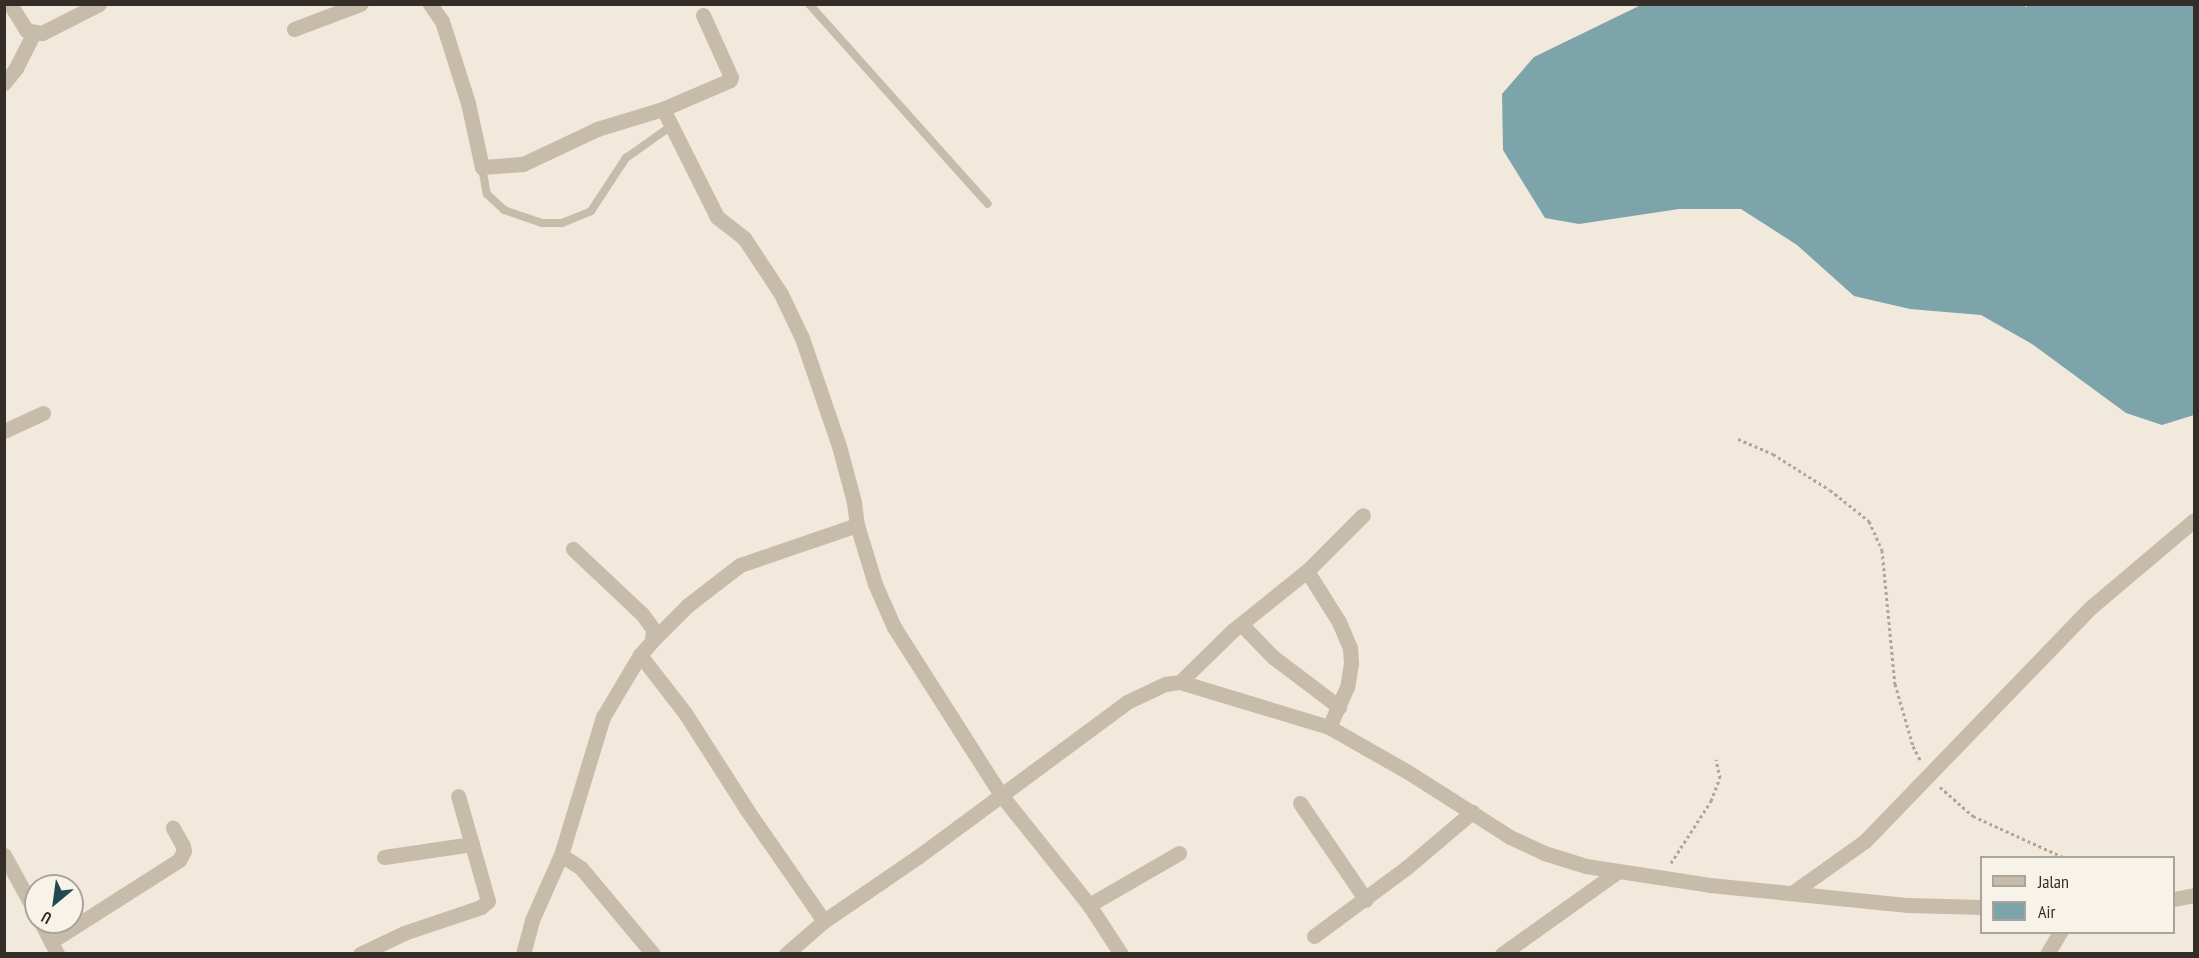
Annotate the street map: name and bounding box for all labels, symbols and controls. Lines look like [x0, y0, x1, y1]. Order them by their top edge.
legend [1980, 856, 2175, 934]
text: Jalan [2038, 870, 2069, 893]
north arrow [24, 874, 84, 934]
text: Air [2038, 900, 2055, 923]
text: U [38, 907, 55, 929]

